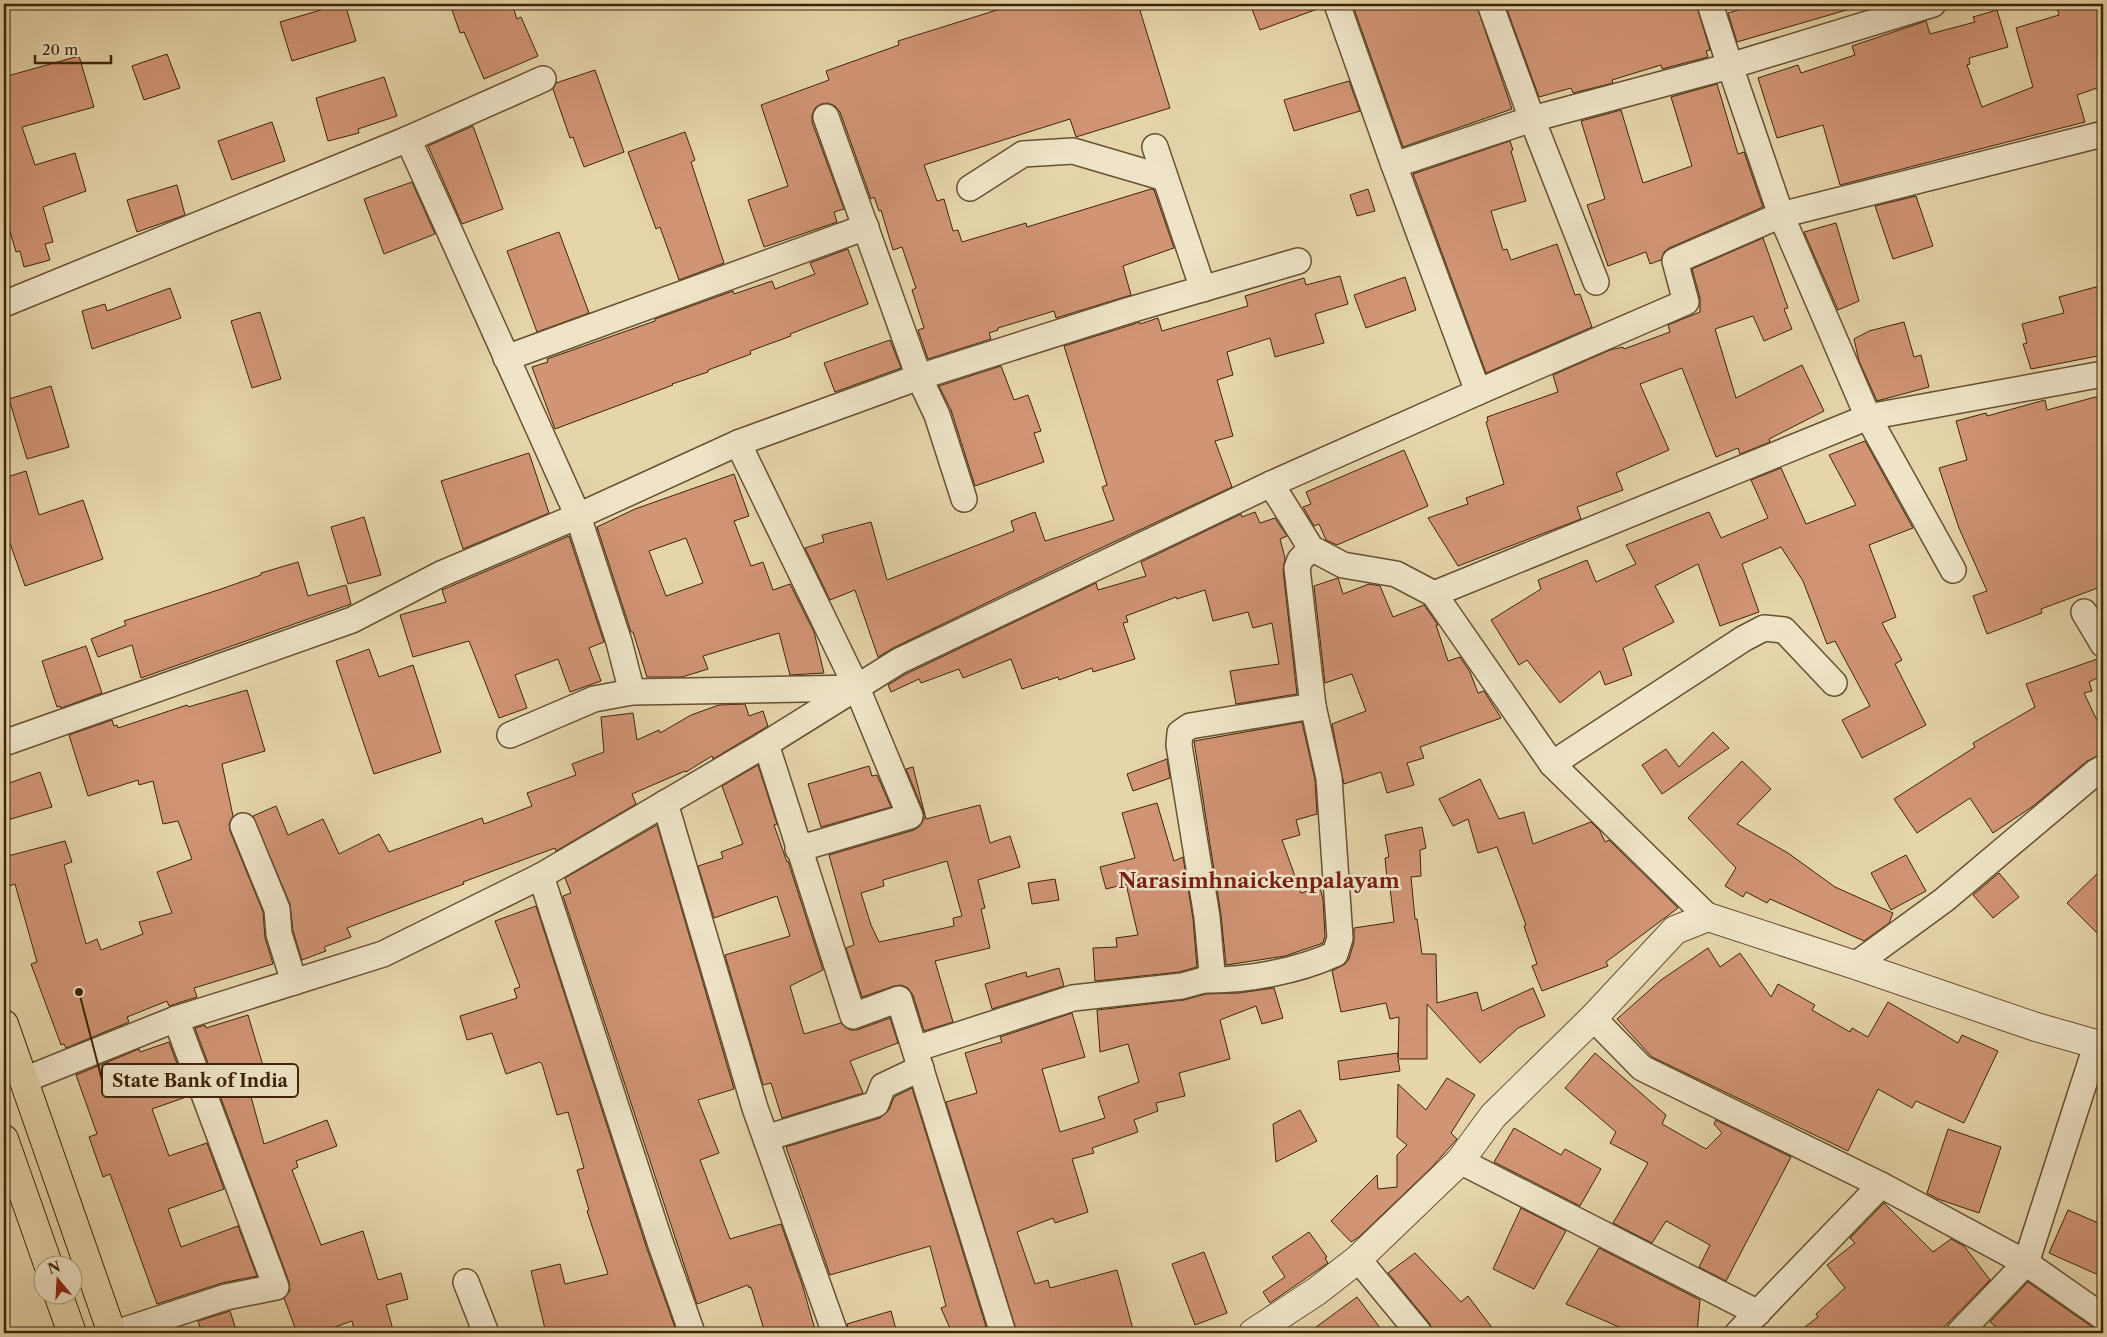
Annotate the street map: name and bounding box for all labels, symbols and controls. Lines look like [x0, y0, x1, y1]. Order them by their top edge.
scale bar [35, 32, 111, 64]
text: 20 m [42, 40, 78, 59]
district label: Narasimhnaickenpalayam [1118, 868, 1400, 893]
callout: State Bank of India [102, 1064, 298, 1097]
text: State Bank of India [112, 1070, 289, 1092]
north arrow [32, 1254, 82, 1304]
text: N [45, 1257, 63, 1278]

